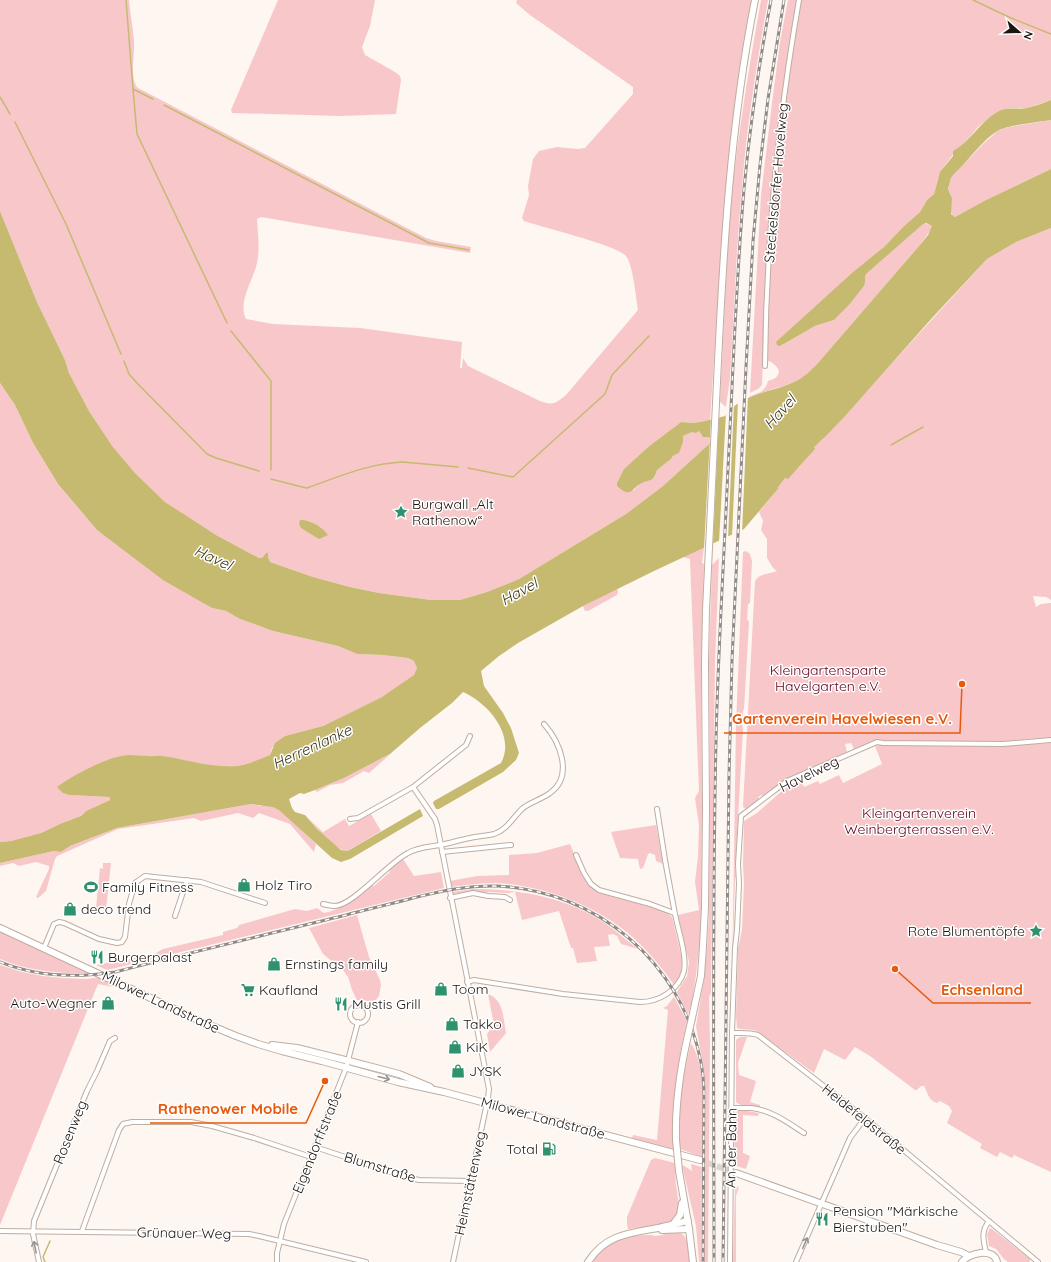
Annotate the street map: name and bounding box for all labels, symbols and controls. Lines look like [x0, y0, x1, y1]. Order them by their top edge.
north arrow [999, 12, 1039, 52]
text: N [1020, 29, 1036, 42]
street label: Steckelsdorfer Havelweg [760, 102, 792, 264]
water label: Havel [759, 389, 801, 433]
place label: Burgwall „Alt Rathenow“ [412, 495, 494, 529]
place icon: Burgwall „Alt Rathenow“ [393, 504, 409, 520]
water label: Havel [191, 541, 237, 575]
water label: Havel [497, 573, 542, 609]
park label: Kleingartensparte Havelgarten e.V. [770, 661, 886, 695]
callout: Gartenverein Havelwiesen e.V. [724, 706, 960, 733]
text: Gartenverein Havelwiesen e.V. [732, 709, 952, 728]
water label: Herrenlanke [269, 720, 355, 773]
street label: Havelweg [776, 752, 842, 796]
park label: Kleingartenverein Weinbergterrassen e.V. [844, 804, 994, 838]
place label: Holz Tiro [255, 876, 312, 894]
shop icon: Holz Tiro [236, 877, 252, 893]
place label: Family Fitness [102, 878, 193, 896]
sports icon: Family Fitness [83, 879, 99, 895]
place label: deco trend [81, 900, 151, 918]
shop icon: deco trend [62, 901, 78, 917]
place label: Rote Blumentöpfe [908, 922, 1025, 940]
place icon: Rote Blumentöpfe [1028, 923, 1044, 939]
place label: Burgerpalast [108, 948, 192, 966]
restaurant icon: Burgerpalast [89, 949, 105, 965]
place label: Ernstings family [285, 955, 388, 973]
shop icon: Ernstings family [266, 956, 282, 972]
street label: Milower Landstraße [99, 967, 223, 1037]
callout: Echsenland [933, 976, 1031, 1003]
place label: Toom [452, 980, 488, 998]
text: Echsenland [941, 980, 1023, 999]
place label: Kaufland [259, 981, 318, 999]
shop icon: Toom [433, 981, 449, 997]
supermarket icon: Kaufland [240, 982, 256, 998]
place label: Auto-Wegner [10, 994, 98, 1012]
shop icon: Auto-Wegner [100, 995, 116, 1011]
place label: Mustis Grill [352, 995, 421, 1013]
restaurant icon: Mustis Grill [333, 996, 349, 1012]
place label: Takko [463, 1015, 502, 1033]
shop icon: Takko [444, 1016, 460, 1032]
place label: KiK [466, 1038, 488, 1056]
shop icon: KiK [447, 1039, 463, 1055]
place label: JYSK [469, 1062, 502, 1080]
shop icon: JYSK [450, 1063, 466, 1079]
one-way arrow [377, 1075, 390, 1083]
street label: Heidefeldstraße [818, 1080, 910, 1158]
street label: Eigendorffstraße [288, 1088, 346, 1196]
street label: Milower Landstraße [479, 1093, 607, 1143]
callout: Rathenower Mobile [150, 1096, 306, 1123]
street label: Rosenweg [49, 1097, 91, 1167]
text: Rathenower Mobile [158, 1099, 298, 1118]
street label: An der Bahn [721, 1108, 741, 1188]
street label: Heimstättenweg [450, 1129, 490, 1237]
place label: Total [506, 1140, 538, 1158]
fuel station icon: Total [541, 1141, 557, 1157]
street label: Blumstraße [342, 1148, 418, 1187]
place label: Pension "Märkische Bierstuben" [833, 1202, 958, 1236]
restaurant icon: Pension "Märkische Bierstuben" [814, 1211, 830, 1227]
street label: Grünauer Weg [137, 1223, 231, 1243]
one-way arrow [801, 1237, 809, 1249]
one-way arrow [31, 1241, 39, 1254]

